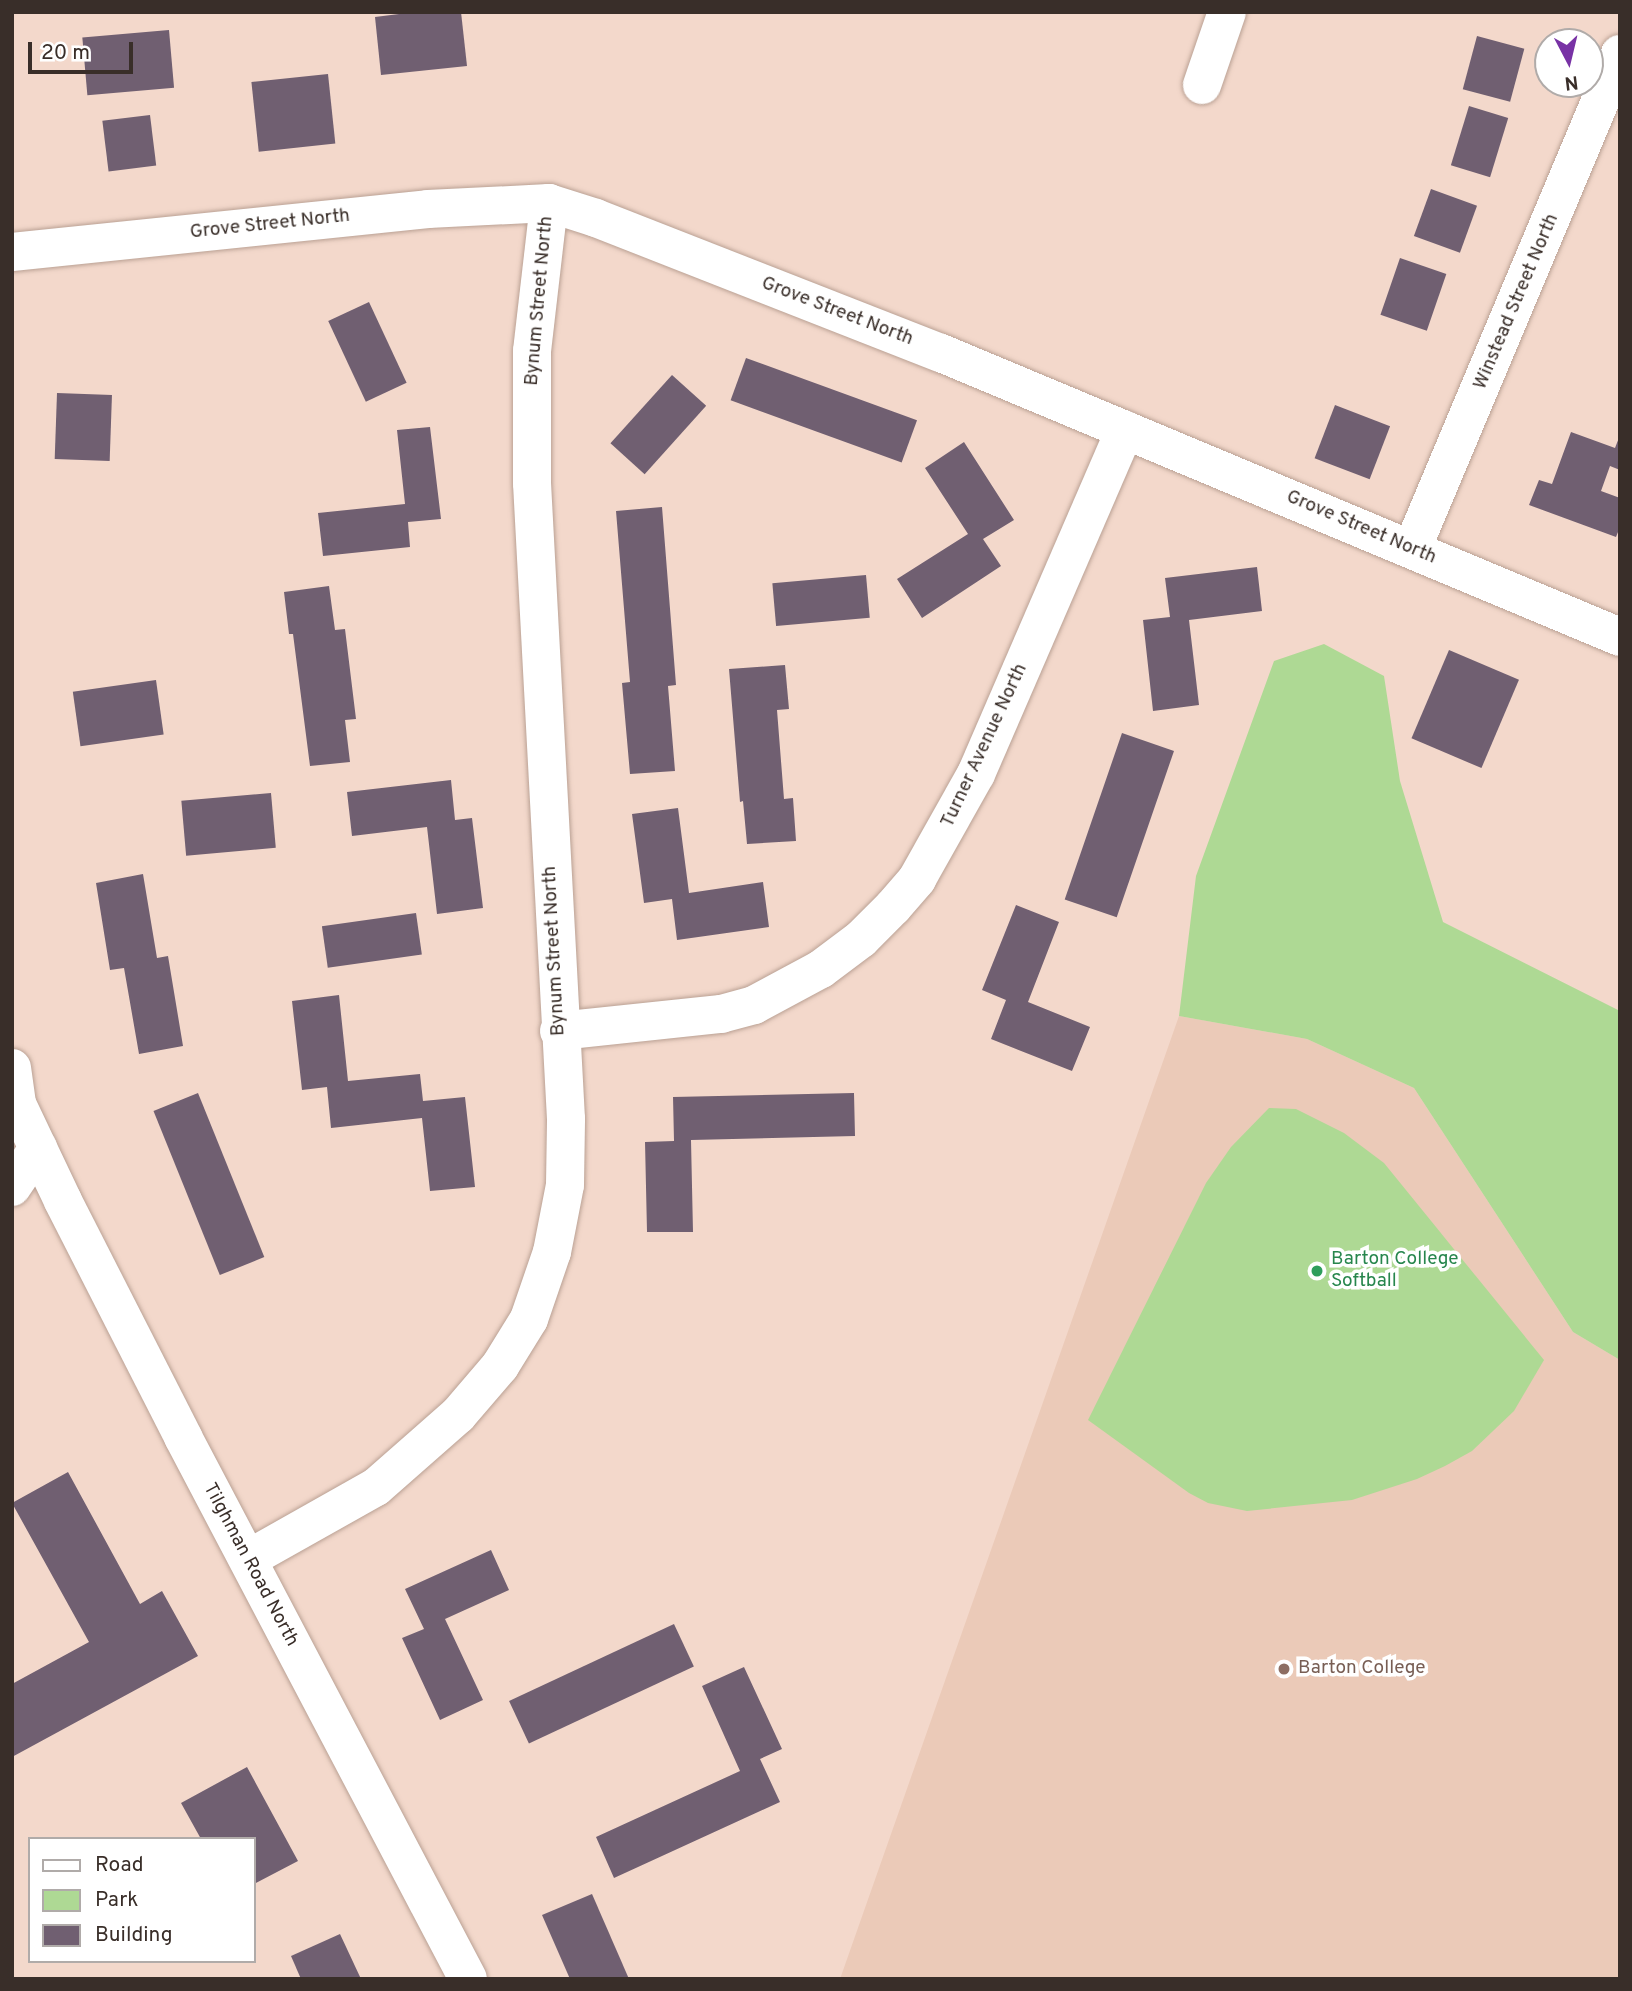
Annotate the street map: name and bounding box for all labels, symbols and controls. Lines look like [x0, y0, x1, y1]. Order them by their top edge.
scale bar [32, 28, 136, 72]
north arrow [1534, 28, 1604, 98]
text: 20 m [41, 40, 90, 67]
text: N [1563, 69, 1580, 95]
street label: Grove Street North [189, 205, 351, 245]
street label: Winstead Street North [1470, 211, 1564, 393]
street label: Bynum Street North [521, 215, 559, 387]
street label: Grove Street North [758, 273, 916, 351]
street label: Grove Street North [1283, 486, 1439, 570]
street label: Turner Avenue North [937, 660, 1033, 832]
street label: Bynum Street North [539, 865, 571, 1037]
place label: Barton College Softball [1331, 1249, 1459, 1293]
marker: Barton College Softball [1309, 1263, 1325, 1279]
street label: Tilghman Road North [197, 1479, 303, 1651]
place label: Barton College [1298, 1658, 1426, 1680]
marker: Barton College [1276, 1661, 1292, 1677]
legend [28, 1837, 256, 1963]
text: Road [95, 1852, 144, 1879]
text: Park [95, 1887, 138, 1914]
text: Building [95, 1922, 173, 1949]

